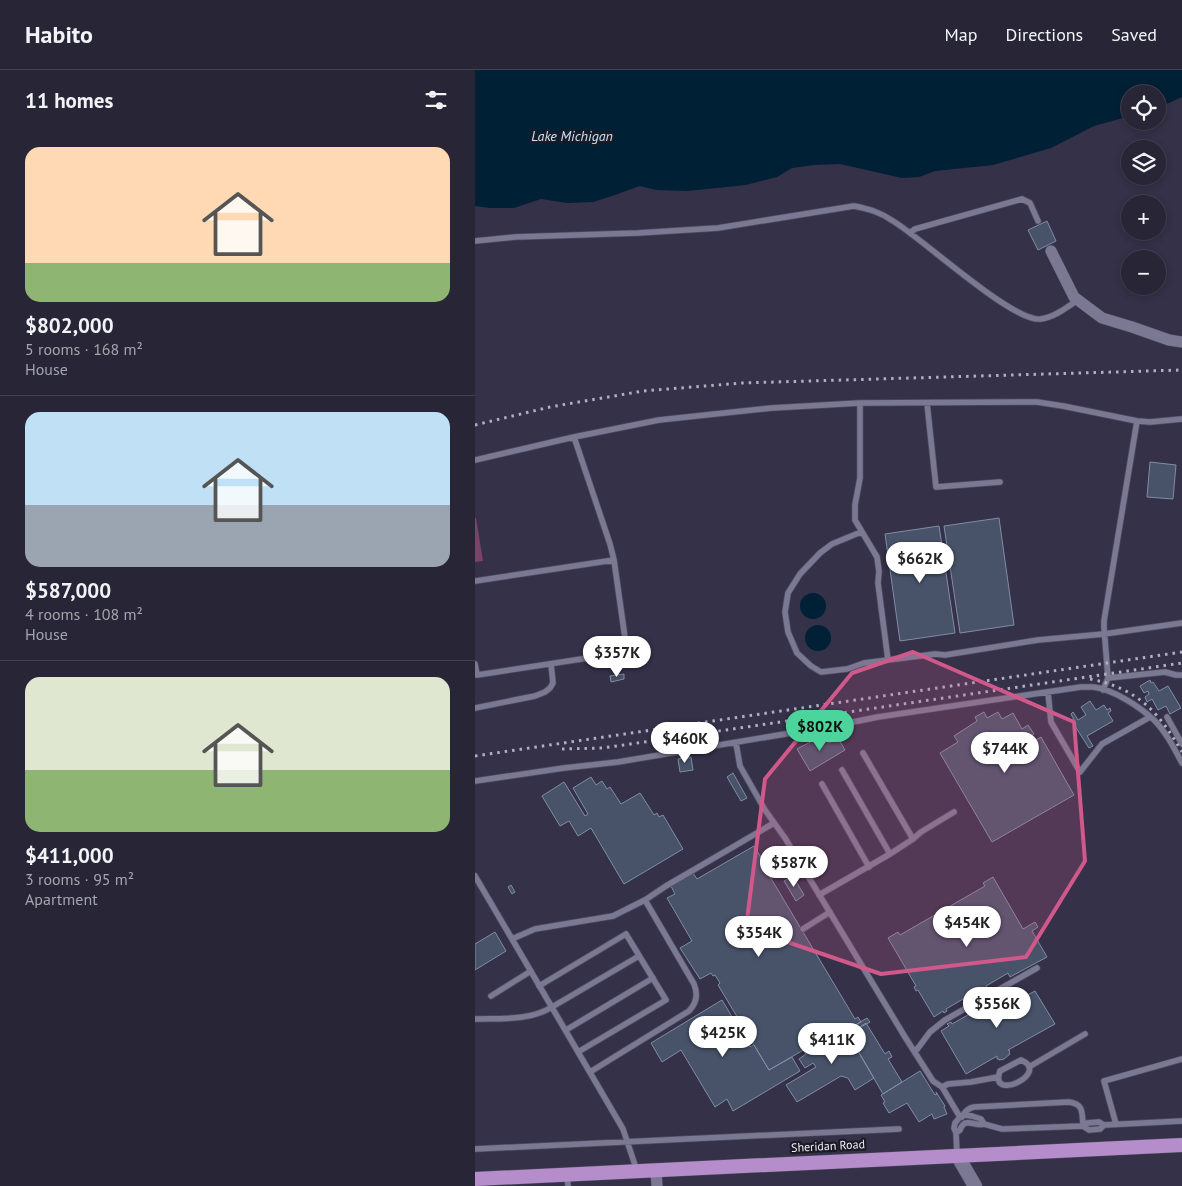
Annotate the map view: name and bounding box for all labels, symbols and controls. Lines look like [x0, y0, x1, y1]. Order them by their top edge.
text: Habito [25, 19, 93, 50]
text: Map [945, 23, 977, 46]
text: Directions [1005, 23, 1083, 46]
text: Saved [1111, 23, 1157, 46]
map controls [1121, 85, 1166, 295]
button: locate [1121, 85, 1166, 130]
icon: filters [422, 86, 450, 114]
text: 11 homes [25, 87, 113, 114]
water label: Lake Michigan [531, 127, 613, 145]
button: layers [1121, 140, 1166, 185]
icon: home [193, 179, 283, 269]
button: + [1121, 195, 1166, 240]
button: − [1121, 250, 1166, 295]
text: $802,000 [25, 312, 114, 339]
text: 5 rooms · 168 m² [25, 339, 143, 359]
text: House [25, 359, 68, 379]
icon: home [193, 445, 283, 535]
pin: $662K [885, 542, 955, 584]
text: $662K [897, 548, 943, 568]
text: $587,000 [25, 577, 111, 604]
text: 4 rooms · 108 m² [25, 604, 143, 624]
text: House [25, 624, 68, 644]
pin: $357K [582, 636, 652, 678]
text: $357K [594, 642, 640, 662]
icon: home [193, 710, 283, 800]
pin: $802K [785, 710, 855, 752]
text: $802K [797, 716, 843, 736]
pin: $460K [650, 722, 720, 764]
text: $460K [662, 728, 708, 748]
pin: $744K [970, 732, 1040, 774]
text: $744K [982, 738, 1028, 758]
text: $411,000 [25, 842, 114, 869]
pin: $587K [759, 846, 829, 888]
text: $587K [771, 852, 817, 872]
text: 3 rooms · 95 m² [25, 869, 134, 889]
text: Apartment [25, 889, 98, 909]
pin: $454K [932, 906, 1002, 948]
text: $454K [944, 912, 990, 932]
pin: $354K [724, 916, 794, 958]
text: $354K [736, 922, 782, 942]
pin: $556K [962, 986, 1032, 1029]
text: $556K [974, 993, 1020, 1013]
pin: $425K [688, 1016, 758, 1058]
text: $425K [700, 1022, 746, 1042]
pin: $411K [797, 1022, 867, 1065]
text: $411K [809, 1029, 855, 1049]
street label: Sheridan Road [791, 1136, 865, 1155]

